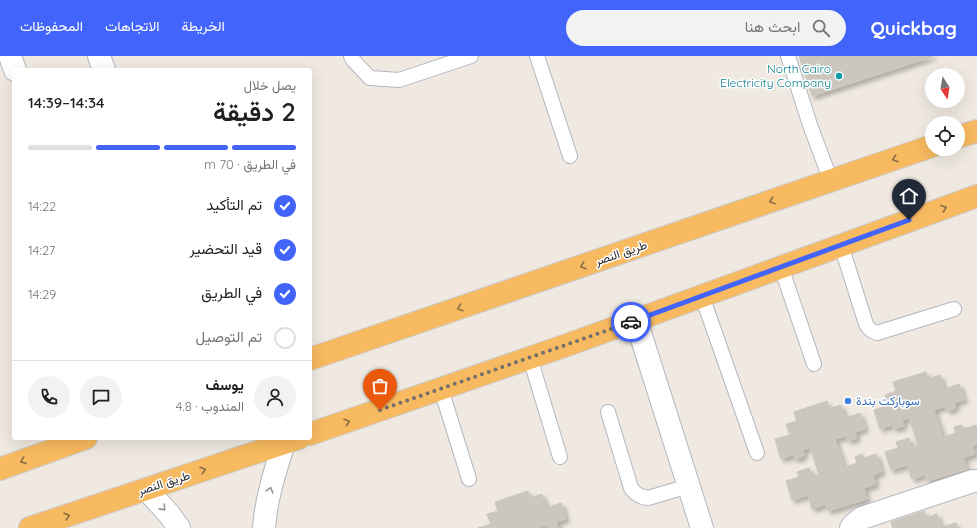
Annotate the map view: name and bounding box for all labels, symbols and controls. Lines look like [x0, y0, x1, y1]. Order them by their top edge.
search box [566, 10, 846, 46]
text: Quickbag [870, 16, 957, 40]
text: المحفوظات [20, 17, 83, 35]
text: الاتجاهات [105, 17, 159, 35]
text: الخريطة [181, 17, 225, 35]
text: ابحث هنا [745, 17, 800, 36]
icon: search [810, 17, 832, 39]
place label: North Cairo Electricity Company [720, 61, 831, 90]
north arrow [925, 68, 965, 108]
map controls [925, 68, 965, 156]
marker: North Cairo Electricity Company [834, 71, 844, 81]
text: يصل خلال [244, 77, 296, 93]
text: 14:34–14:39 [28, 93, 104, 112]
text: 2 دقيقة [213, 95, 296, 128]
button: locate [925, 116, 965, 156]
one-way arrow [892, 154, 899, 162]
text: في الطريق · 70 m [204, 156, 296, 172]
pin [892, 179, 926, 220]
icon: home [898, 185, 920, 207]
text: تم التأكيد [206, 195, 262, 214]
icon: check [274, 195, 296, 217]
one-way arrow [769, 196, 776, 205]
text: 14:22 [28, 198, 56, 214]
one-way arrow [940, 204, 947, 213]
street label: طريق النصر [592, 237, 649, 270]
text: قيد التحضير [190, 239, 262, 258]
icon: check [274, 239, 296, 261]
text: 14:27 [28, 242, 56, 258]
one-way arrow [580, 261, 587, 269]
text: في الطريق [201, 283, 262, 302]
icon: check [274, 283, 296, 305]
text: 14:29 [28, 286, 56, 302]
courier [611, 302, 651, 342]
one-way arrow [457, 303, 464, 312]
icon: car [620, 311, 642, 333]
text: تم التوصيل [195, 327, 262, 346]
pin [363, 369, 397, 410]
text: يوسف [206, 375, 244, 394]
icon: bag [369, 375, 391, 397]
button: phone [28, 376, 70, 418]
button: chat [80, 376, 122, 418]
button: person [254, 376, 296, 418]
place label: سوباركت بندة [856, 393, 920, 409]
marker: سوباركت بندة [843, 396, 853, 406]
text: المندوب · 4.8 [175, 398, 244, 414]
one-way arrow [343, 418, 350, 427]
one-way arrow [20, 456, 27, 464]
one-way arrow [200, 466, 207, 475]
street label: طريق النصر [135, 467, 192, 499]
one-way arrow [265, 486, 274, 493]
one-way arrow [158, 503, 166, 511]
one-way arrow [63, 512, 70, 520]

